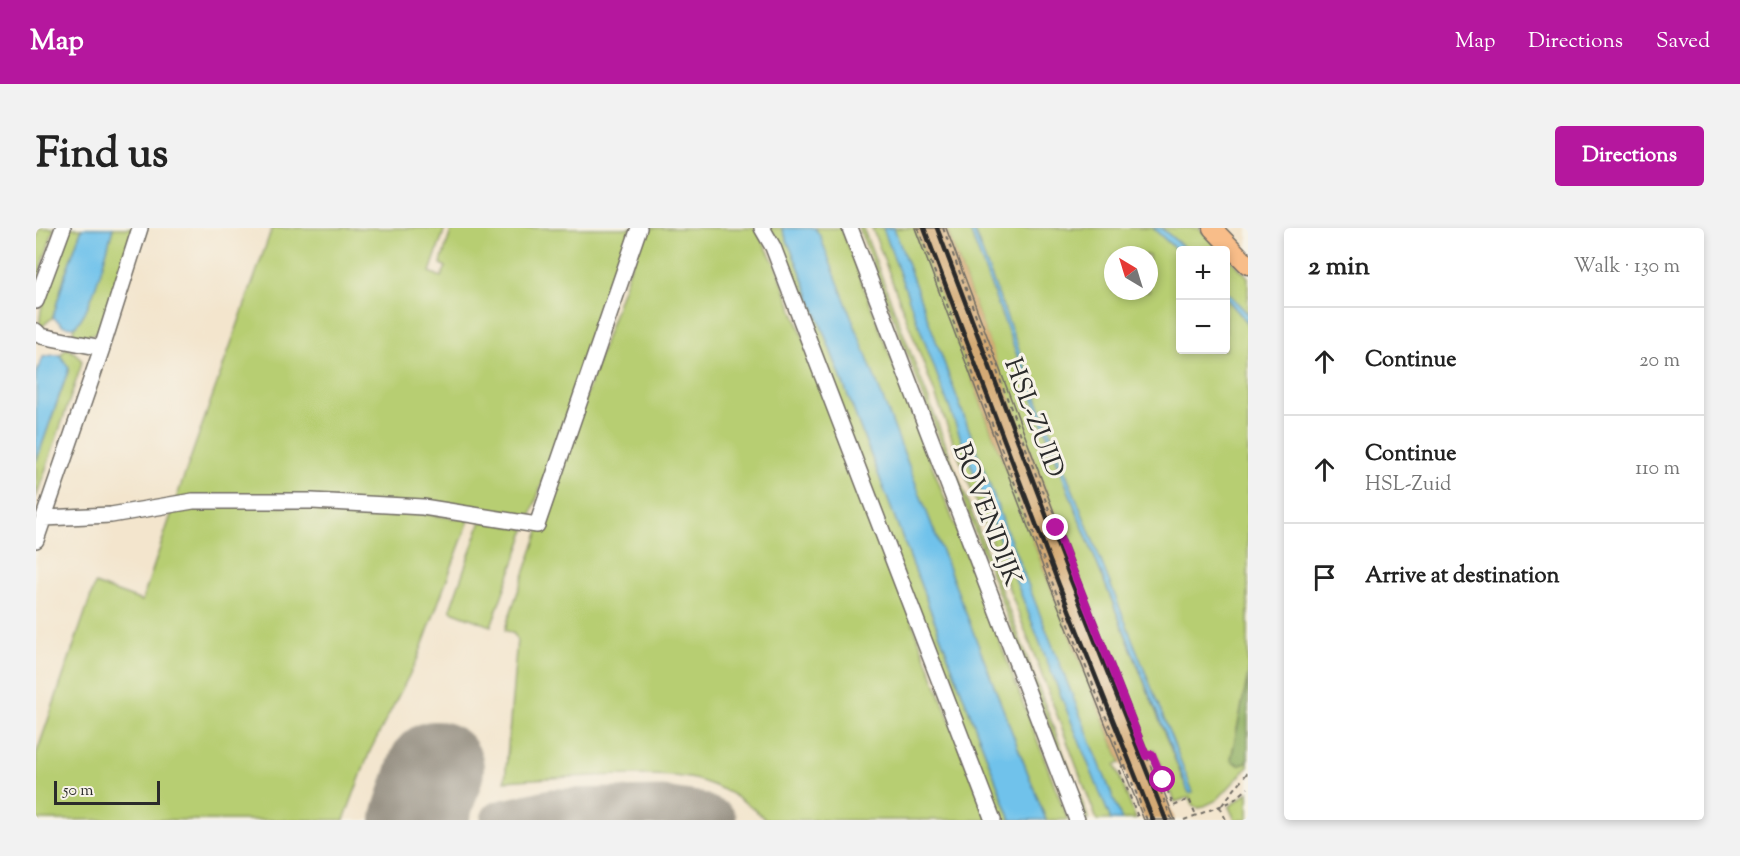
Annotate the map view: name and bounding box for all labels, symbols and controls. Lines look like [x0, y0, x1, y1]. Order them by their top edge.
text: Map [30, 22, 84, 62]
text: Map [1455, 27, 1495, 57]
text: Directions [1528, 27, 1623, 57]
text: Saved [1656, 27, 1710, 57]
text: Find us [36, 126, 168, 186]
button: Directions [1555, 126, 1704, 186]
north arrow [1104, 246, 1158, 300]
map controls [1176, 246, 1230, 354]
button: + [1176, 246, 1230, 300]
text: 2 min [1308, 249, 1370, 286]
text: Walk · 130 m [1573, 253, 1680, 282]
button: − [1176, 300, 1230, 354]
icon: ahead [1308, 345, 1341, 378]
text: Continue [1365, 345, 1456, 377]
text: 20 m [1639, 347, 1680, 376]
street label: HSL-ZUID [993, 353, 1073, 483]
street label: BOVENDIJK [942, 438, 1030, 592]
text: Continue [1365, 439, 1456, 471]
icon: ahead [1308, 453, 1341, 486]
text: 110 m [1635, 455, 1680, 484]
text: HSL-Zuid [1365, 471, 1451, 500]
route end [1042, 514, 1068, 540]
icon: arrive [1308, 561, 1341, 594]
text: Arrive at destination [1365, 561, 1560, 593]
route start [1149, 766, 1175, 792]
scale bar [54, 778, 160, 806]
text: 50 m [63, 780, 94, 803]

